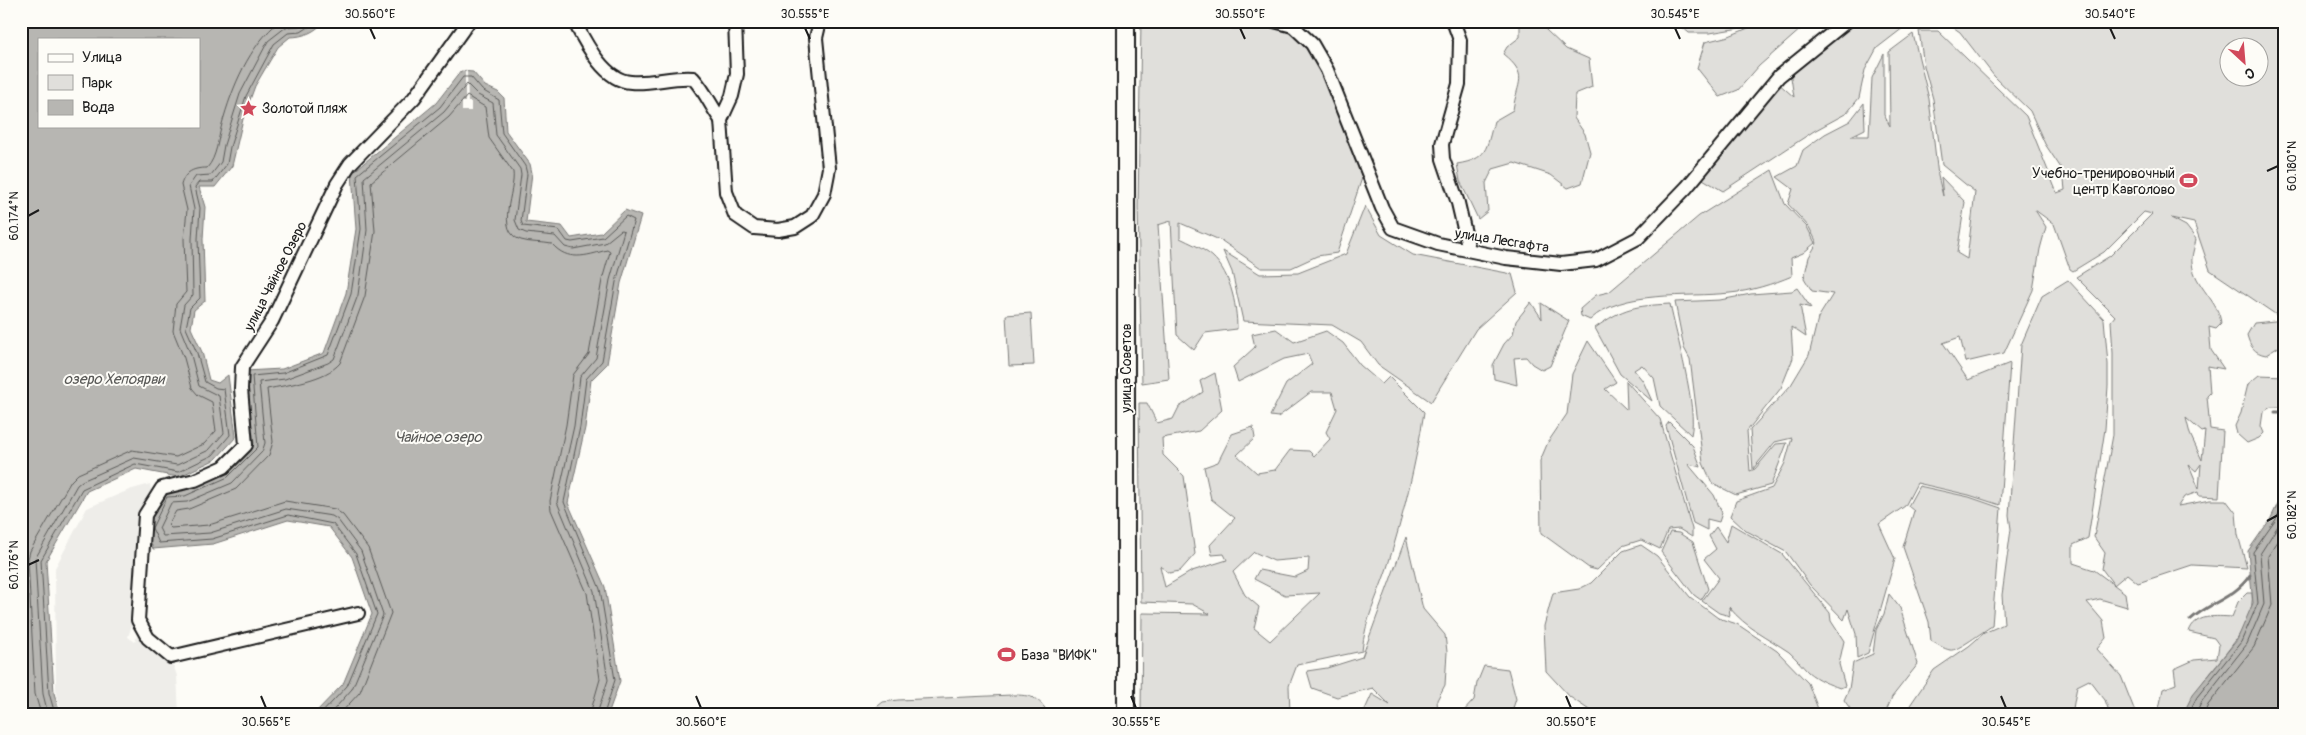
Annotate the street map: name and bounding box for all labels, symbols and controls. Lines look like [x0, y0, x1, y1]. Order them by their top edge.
text: 30.560°E [345, 7, 395, 22]
text: 30.555°E [781, 7, 829, 22]
text: 30.550°E [1215, 7, 1265, 22]
text: 30.545°E [1651, 7, 1699, 22]
text: 30.540°E [2085, 7, 2135, 22]
legend [38, 38, 200, 128]
north arrow [2218, 38, 2268, 88]
text: Улица [82, 48, 122, 67]
text: С [2242, 64, 2257, 83]
text: Парк [82, 74, 113, 93]
text: Вода [82, 98, 115, 117]
place icon: Золотой пляж [238, 98, 258, 118]
place label: Золотой пляж [262, 100, 347, 117]
text: 60.180°N [2285, 141, 2300, 191]
place label: Учебно-тренировочный центр Кавголово [2032, 165, 2175, 198]
sports icon: Учебно-тренировочный центр Кавголово [2179, 171, 2199, 191]
text: 60.174°N [7, 191, 22, 241]
street label: улица Чайное Озеро [240, 218, 311, 335]
street label: улица Лесгафта [1453, 225, 1550, 256]
street label: улица Советов [1118, 323, 1135, 414]
water label: озеро Хепоярви [64, 370, 167, 389]
water label: Чайное озеро [394, 428, 483, 447]
text: 60.182°N [2285, 491, 2300, 539]
text: 60.176°N [7, 540, 22, 590]
sports icon: База "ВИФК" [997, 645, 1017, 665]
place label: База "ВИФК" [1021, 647, 1097, 664]
text: 30.565°E [241, 715, 291, 730]
text: 30.560°E [676, 715, 726, 730]
text: 30.555°E [1112, 715, 1160, 730]
text: 30.550°E [1546, 715, 1596, 730]
text: 30.545°E [1982, 715, 2030, 730]

